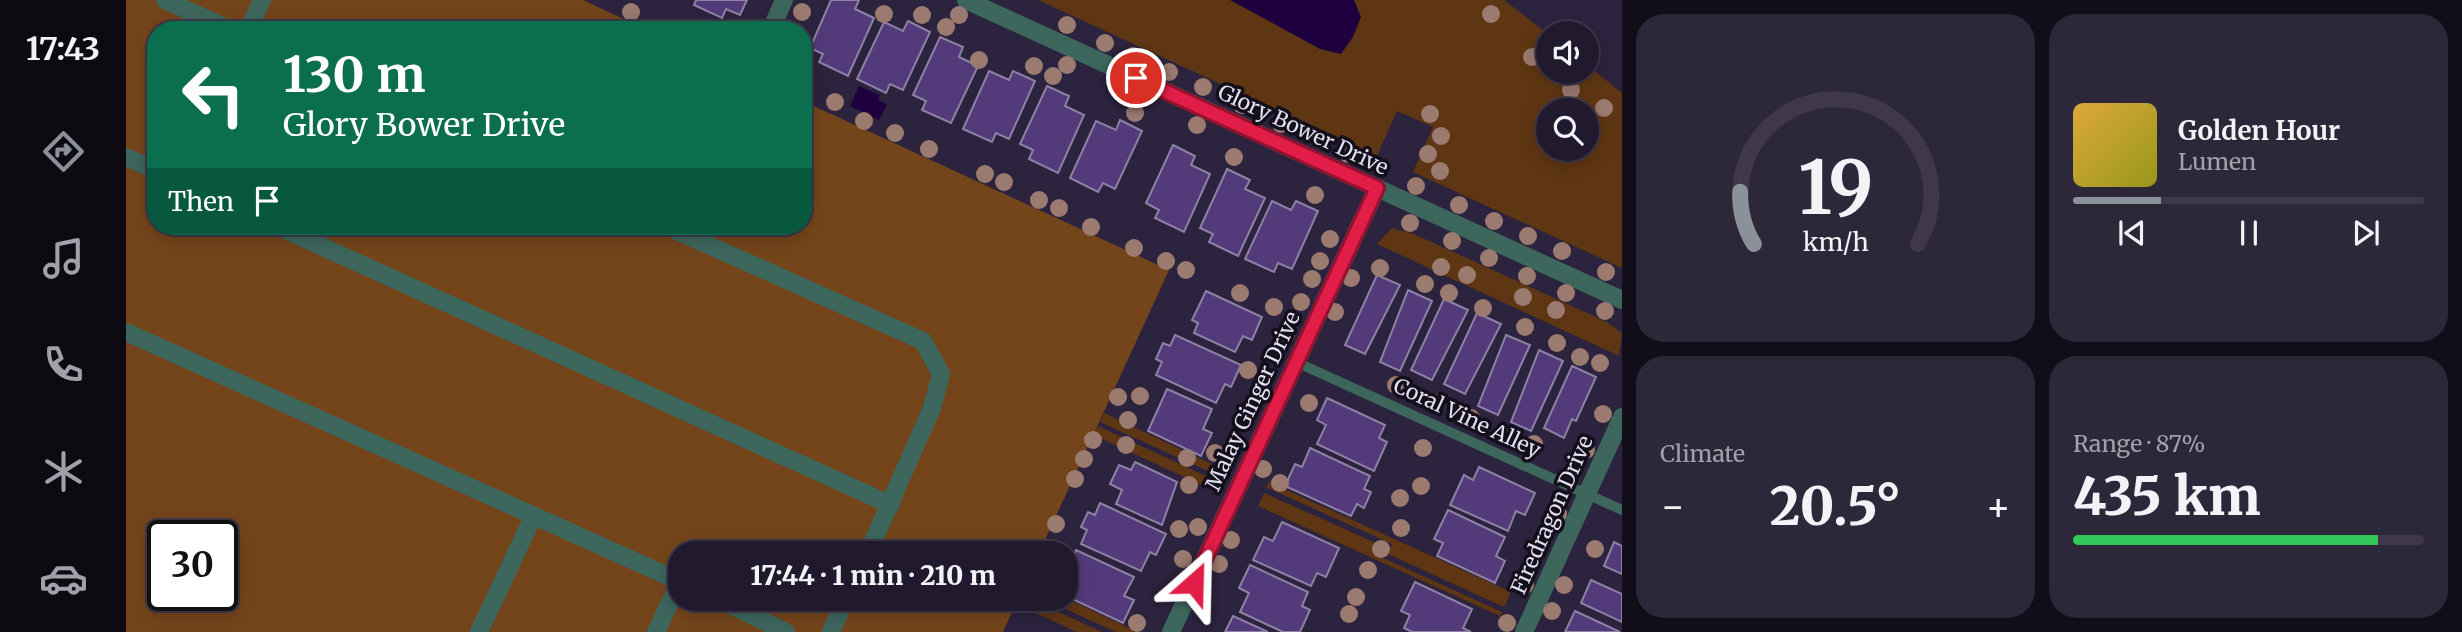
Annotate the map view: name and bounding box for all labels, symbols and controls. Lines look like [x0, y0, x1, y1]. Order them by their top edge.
map controls [1536, 21, 1599, 161]
button: sound [1536, 21, 1599, 84]
text: 17:43 [26, 29, 100, 69]
text: 130 m [283, 44, 426, 105]
pin [1106, 48, 1166, 108]
icon: left [168, 49, 259, 140]
icon: arrive [1117, 59, 1155, 97]
street label: Glory Bower Drive [1214, 78, 1393, 181]
button: search [1536, 98, 1599, 161]
text: Glory Bower Drive [283, 105, 565, 145]
text: Golden Hour [2178, 114, 2340, 147]
icon: directions [39, 127, 88, 176]
text: 19 [1798, 142, 1873, 234]
text: Lumen [2178, 147, 2256, 176]
icon: arrive [248, 182, 286, 220]
text: Then [168, 185, 234, 218]
icon: previous [2113, 214, 2151, 252]
icon: pause [2230, 214, 2268, 252]
icon: next [2347, 214, 2385, 252]
text: km/h [1802, 226, 1869, 258]
icon: music [39, 234, 88, 283]
street label: Malay Ginger Drive [1199, 307, 1306, 495]
icon: phone [39, 340, 88, 389]
street label: Coral Vine Alley [1389, 372, 1546, 464]
text: Range · 87% [2073, 429, 2205, 458]
street label: Firedragon Drive [1504, 431, 1599, 598]
text: Climate [1660, 439, 1745, 468]
icon: climate [39, 447, 88, 496]
text: 435 km [2073, 464, 2260, 529]
text: 20.5° [1770, 474, 1901, 539]
text: − [1660, 483, 1685, 530]
text: + [1986, 483, 2011, 530]
speed limit sign: 30 [147, 520, 238, 611]
position arrow [1157, 546, 1231, 620]
icon: car [39, 554, 88, 603]
text: 17:44 · 1 min · 210 m [750, 559, 996, 592]

